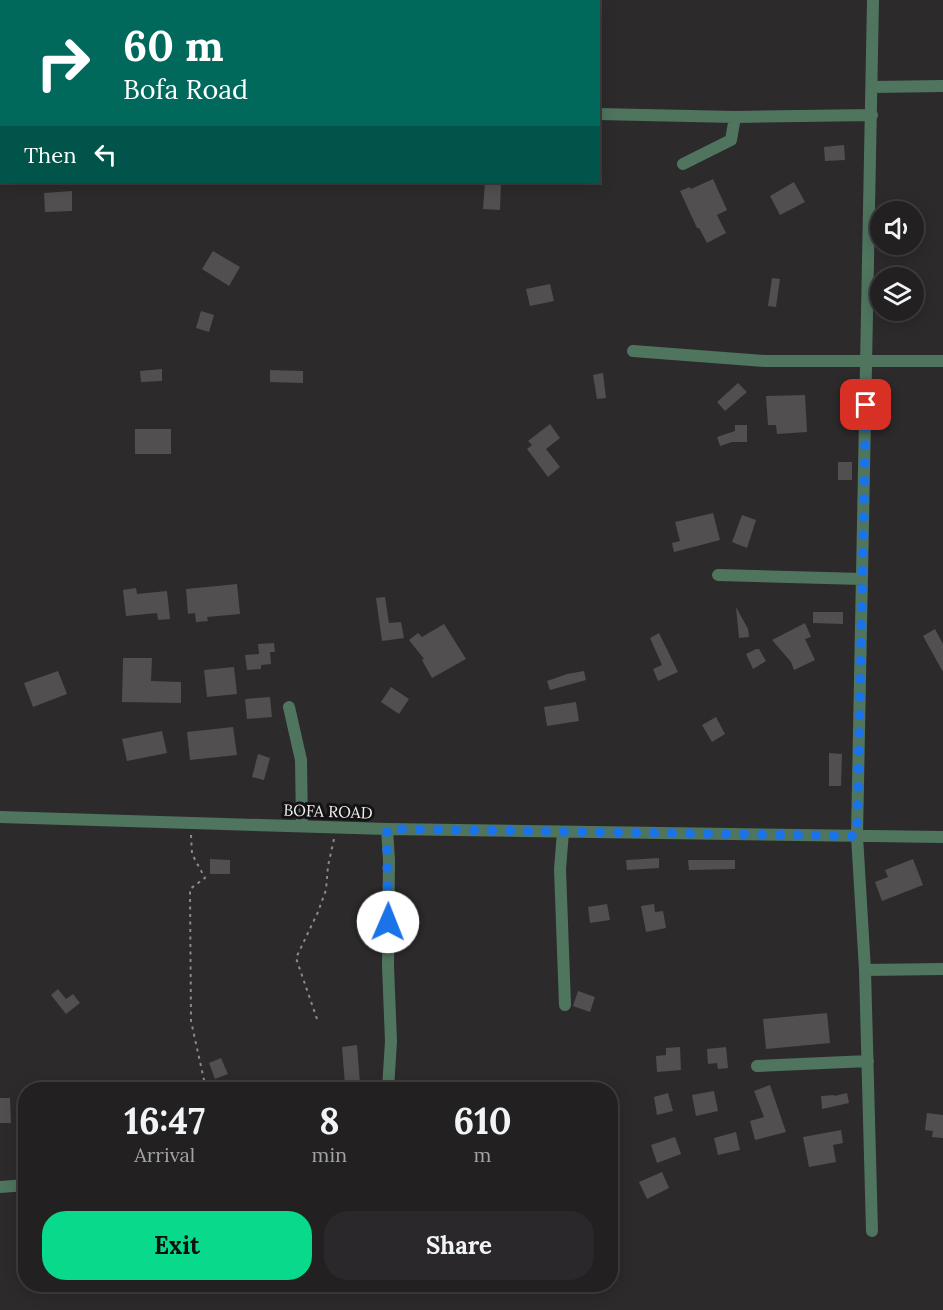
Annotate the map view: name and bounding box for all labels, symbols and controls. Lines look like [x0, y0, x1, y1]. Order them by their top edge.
text: 60 m [123, 19, 224, 73]
icon: right [24, 24, 102, 102]
text: Bofa Road [123, 72, 248, 106]
icon: left [89, 138, 122, 171]
text: Then [24, 141, 77, 169]
map controls [870, 201, 924, 321]
button: sound [870, 201, 924, 255]
button: layers [870, 267, 924, 321]
pin [840, 379, 891, 430]
icon: arrive [849, 388, 882, 421]
street label: BOFA ROAD [283, 799, 373, 823]
position arrow [356, 890, 420, 954]
text: 16:47 [124, 1098, 205, 1144]
text: 8 [319, 1098, 340, 1144]
text: 610 [453, 1098, 512, 1144]
text: Arrival [134, 1142, 195, 1167]
text: min [312, 1142, 347, 1167]
text: m [474, 1142, 491, 1167]
button: Exit [42, 1211, 312, 1280]
button: Share [324, 1211, 594, 1280]

